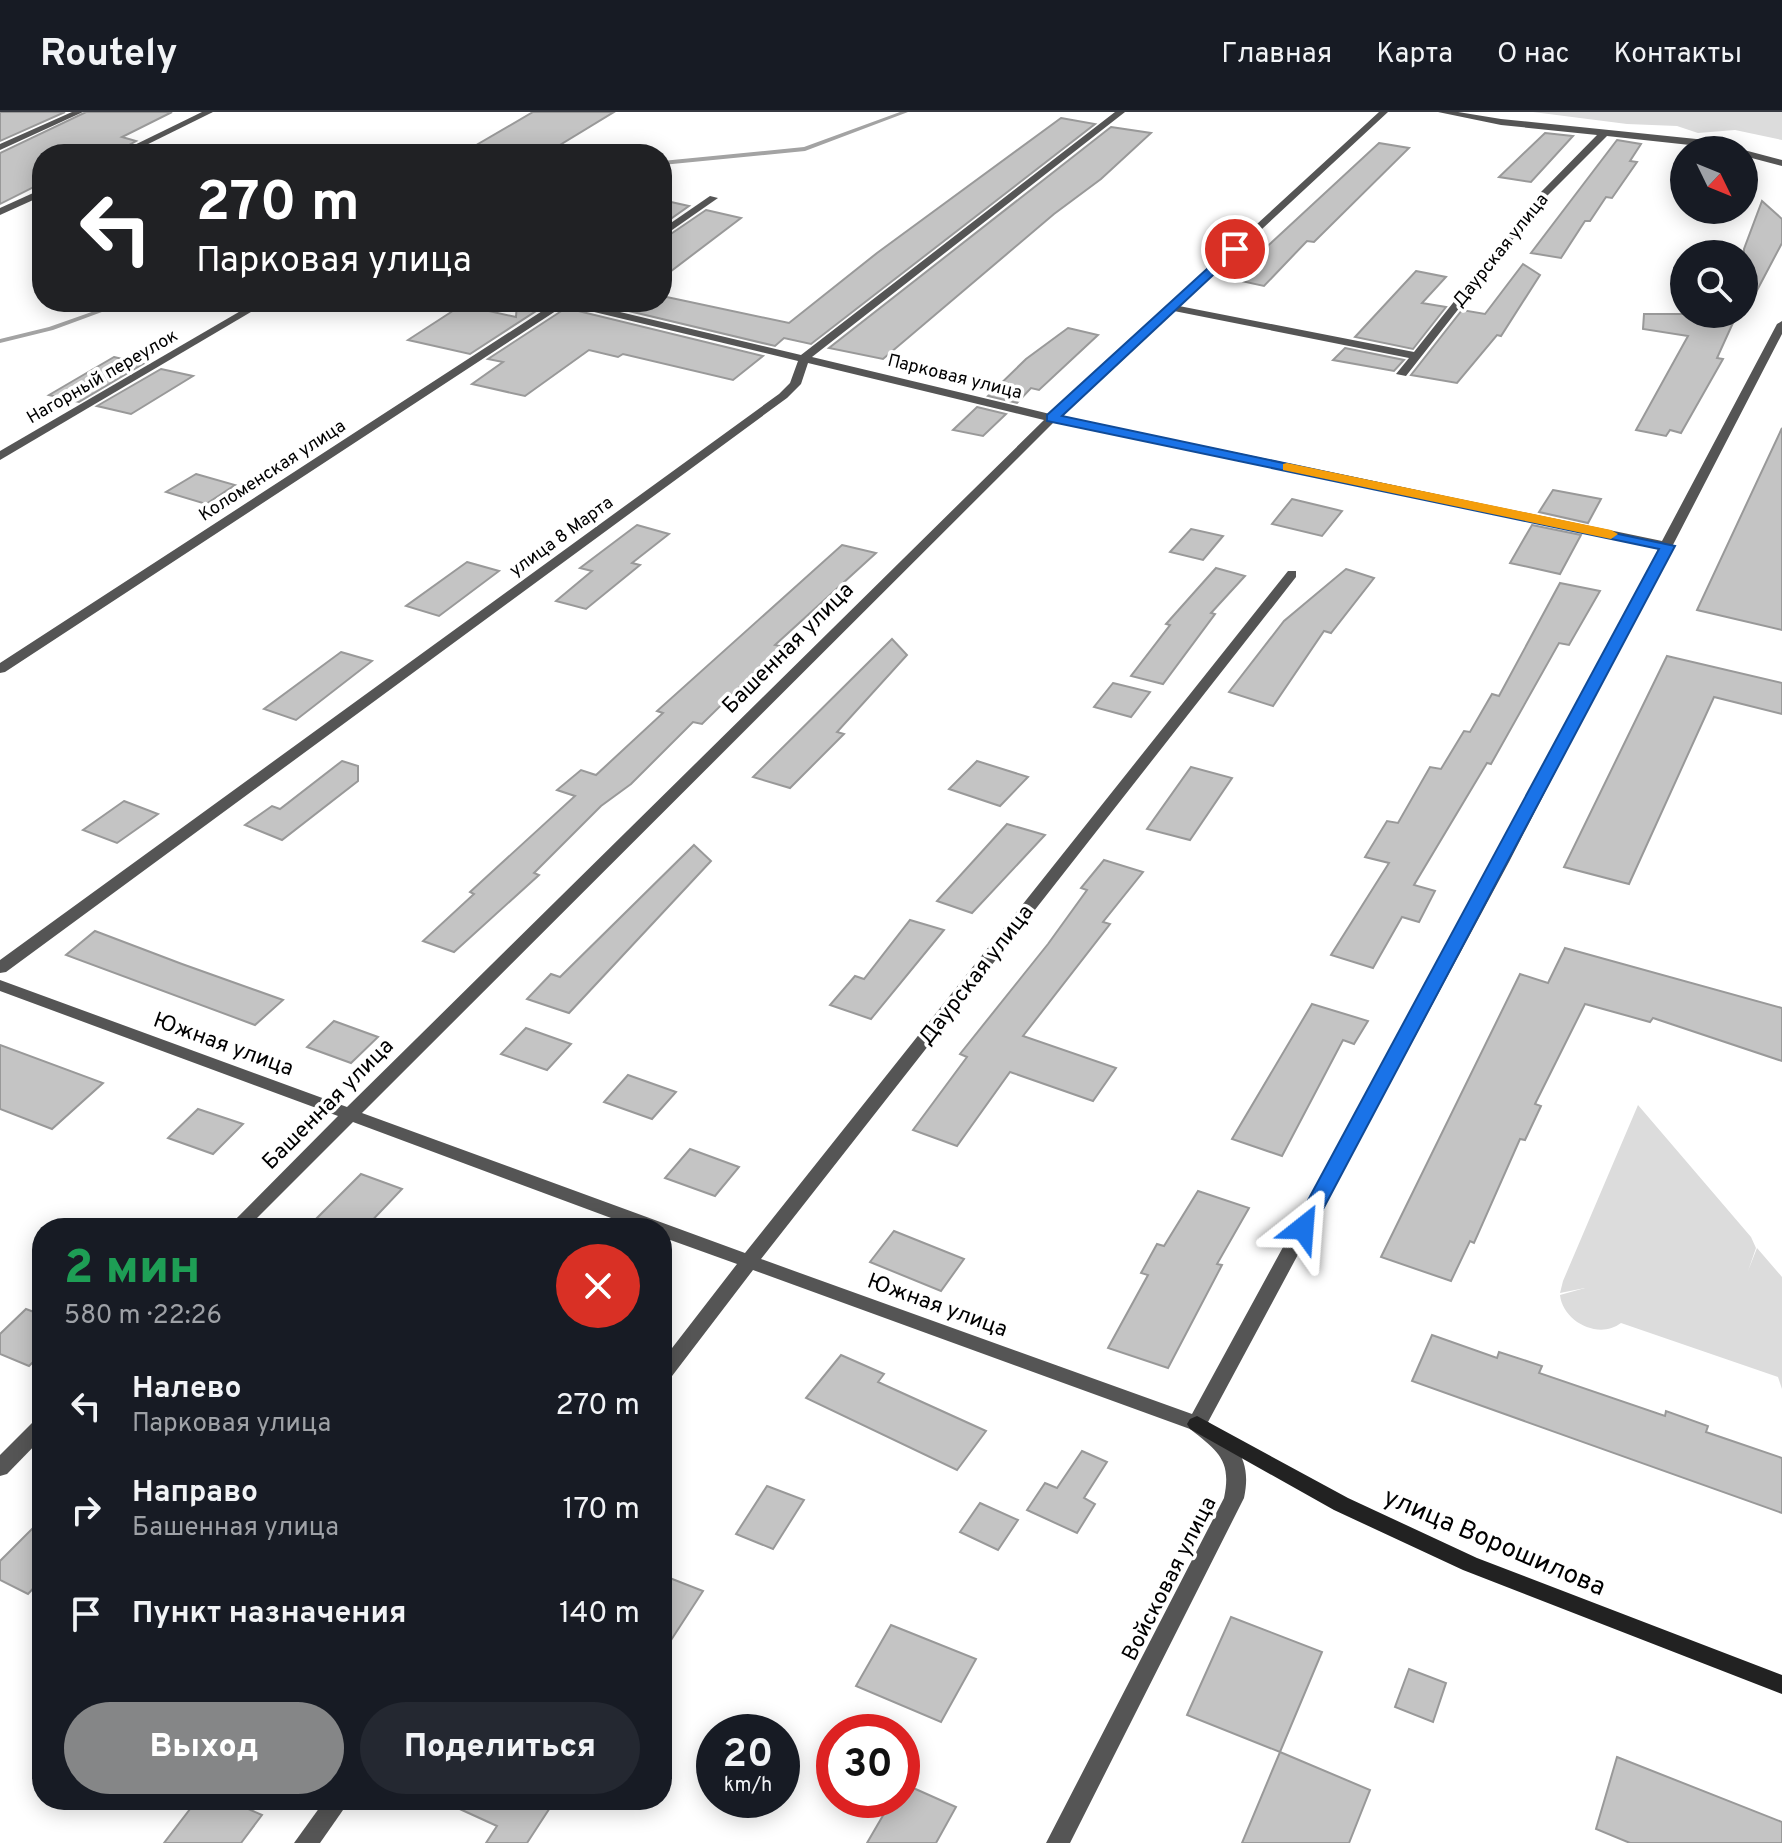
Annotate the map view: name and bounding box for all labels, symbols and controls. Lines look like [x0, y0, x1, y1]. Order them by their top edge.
text: Routely [40, 31, 178, 80]
text: Главная [1221, 37, 1332, 73]
text: Карта [1376, 37, 1453, 73]
text: О нас [1497, 37, 1570, 73]
text: Контакты [1614, 37, 1742, 73]
north arrow [1670, 136, 1758, 224]
map controls [1670, 136, 1758, 328]
text: 270 m [196, 170, 360, 240]
icon: left [64, 176, 168, 280]
street label: Даурская улица [1448, 189, 1554, 313]
pin [1201, 215, 1269, 283]
icon: arrive [1213, 227, 1257, 271]
text: Парковая улица [196, 239, 472, 285]
button: search [1670, 240, 1758, 328]
street label: Нагорный переулок [23, 325, 182, 430]
street label: Парковая улица [885, 350, 1024, 405]
street label: Коломенская улица [195, 415, 351, 527]
street label: улица 8 Марта [505, 492, 618, 583]
street label: Башенная улица [717, 577, 860, 720]
street label: Даурская улица [914, 900, 1040, 1051]
street label: Южная улица [149, 1007, 297, 1083]
street label: Башенная улица [257, 1033, 400, 1176]
position arrow [1261, 1186, 1345, 1270]
text: 2 мин [64, 1240, 200, 1300]
button: close [556, 1244, 640, 1328]
street label: Южная улица [863, 1268, 1011, 1344]
text: 580 m · 22:26 [64, 1300, 222, 1333]
text: Налево [132, 1371, 241, 1408]
icon: left [64, 1384, 108, 1428]
text: 270 m [555, 1388, 640, 1425]
text: Парковая улица [132, 1408, 331, 1441]
text: Направо [132, 1475, 258, 1512]
street label: улица Ворошилова [1378, 1482, 1610, 1605]
icon: right [64, 1488, 108, 1532]
text: 170 m [562, 1492, 640, 1529]
street label: Войсковая улица [1117, 1492, 1223, 1666]
text: Башенная улица [132, 1512, 339, 1545]
icon: arrive [64, 1592, 108, 1636]
text: Пункт назначения [132, 1596, 406, 1633]
text: 140 m [559, 1596, 640, 1633]
button: Выход [64, 1702, 344, 1794]
button: Поделиться [360, 1702, 640, 1794]
speed limit sign: 30 [816, 1714, 920, 1818]
text: 20 [723, 1731, 773, 1781]
text: km/h [724, 1773, 772, 1799]

